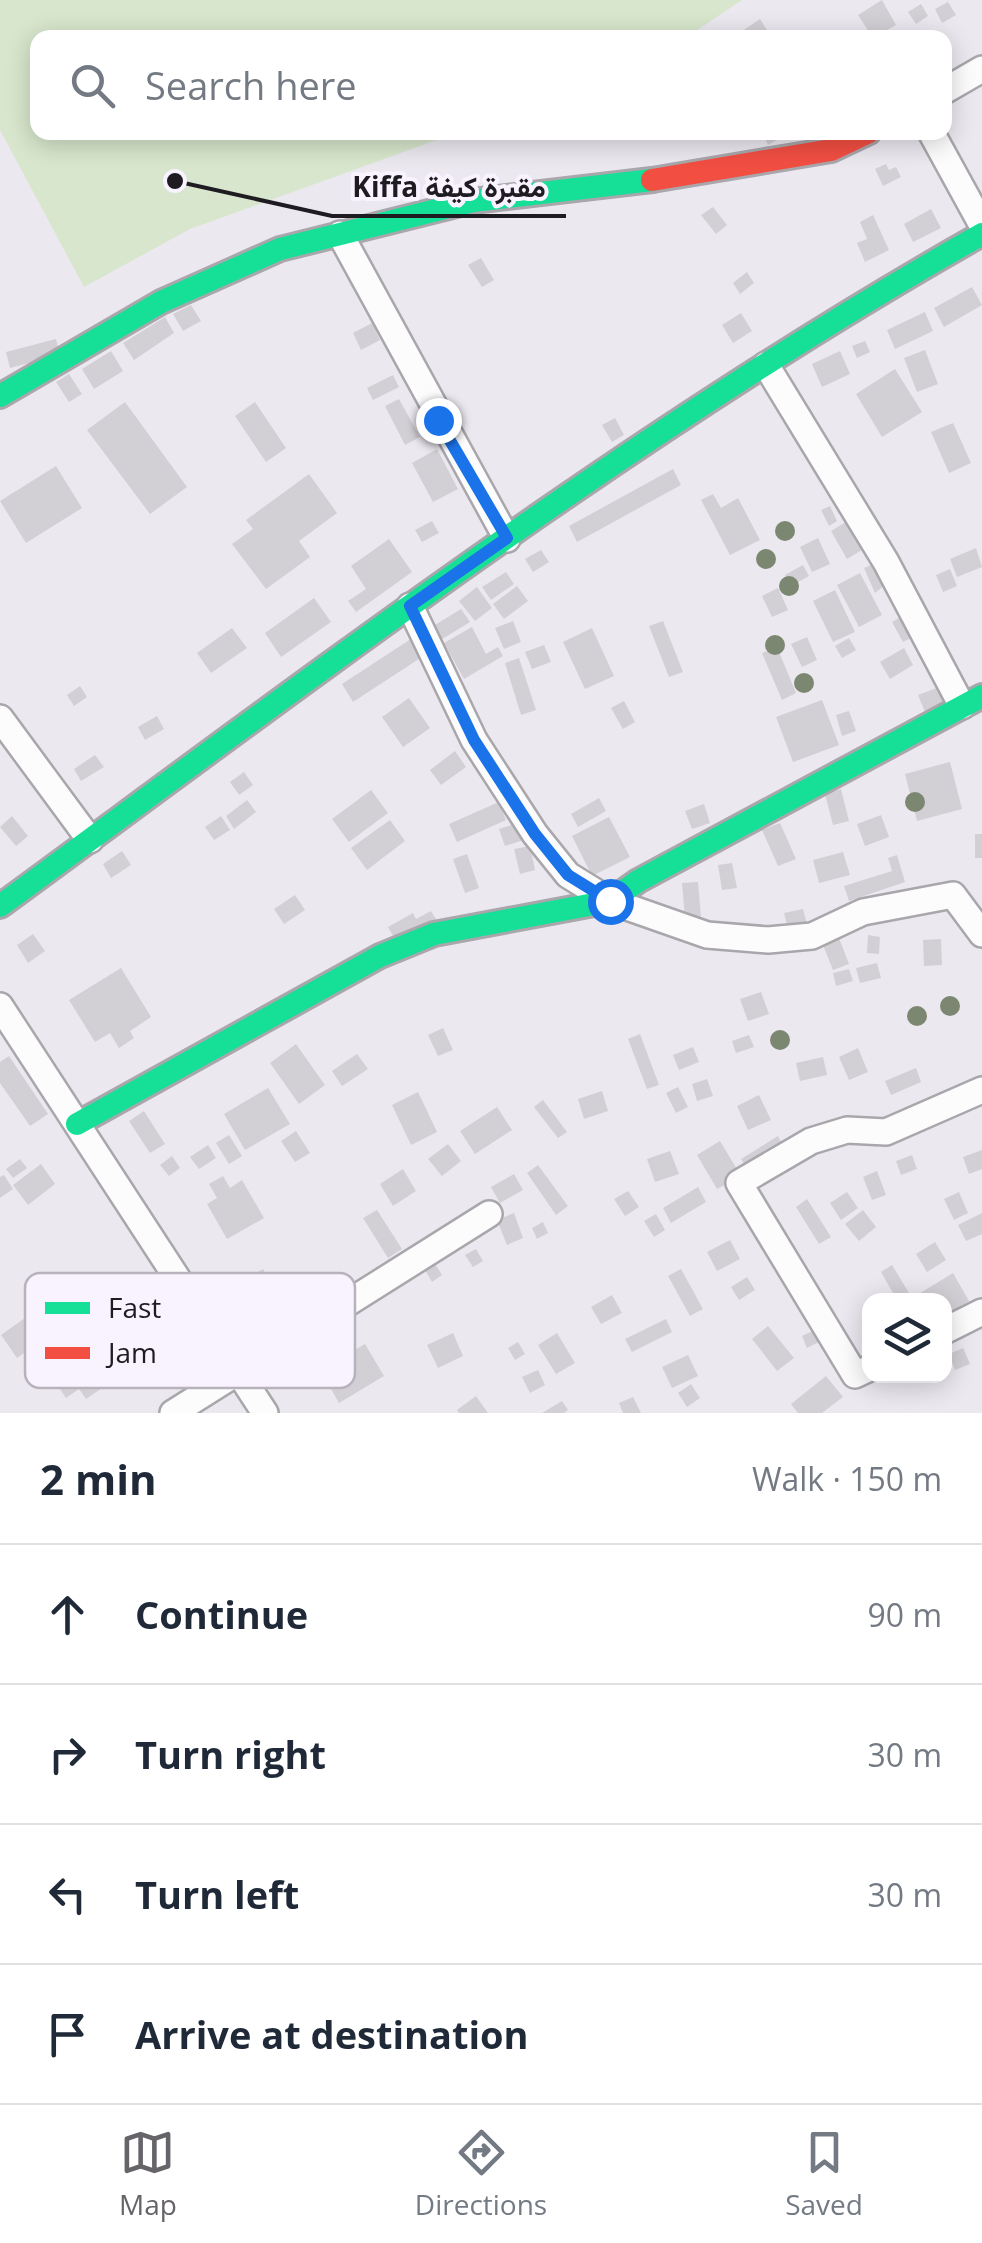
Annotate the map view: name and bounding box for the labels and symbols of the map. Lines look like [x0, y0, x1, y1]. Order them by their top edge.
callout: Kiffa مقبرة كيفة [332, 158, 566, 216]
text: Kiffa مقبرة كيفة [352, 167, 546, 205]
route end [416, 398, 462, 444]
route start [588, 879, 634, 925]
legend [25, 1273, 355, 1388]
text: Fast [108, 1288, 161, 1326]
text: Jam [105, 1333, 157, 1371]

